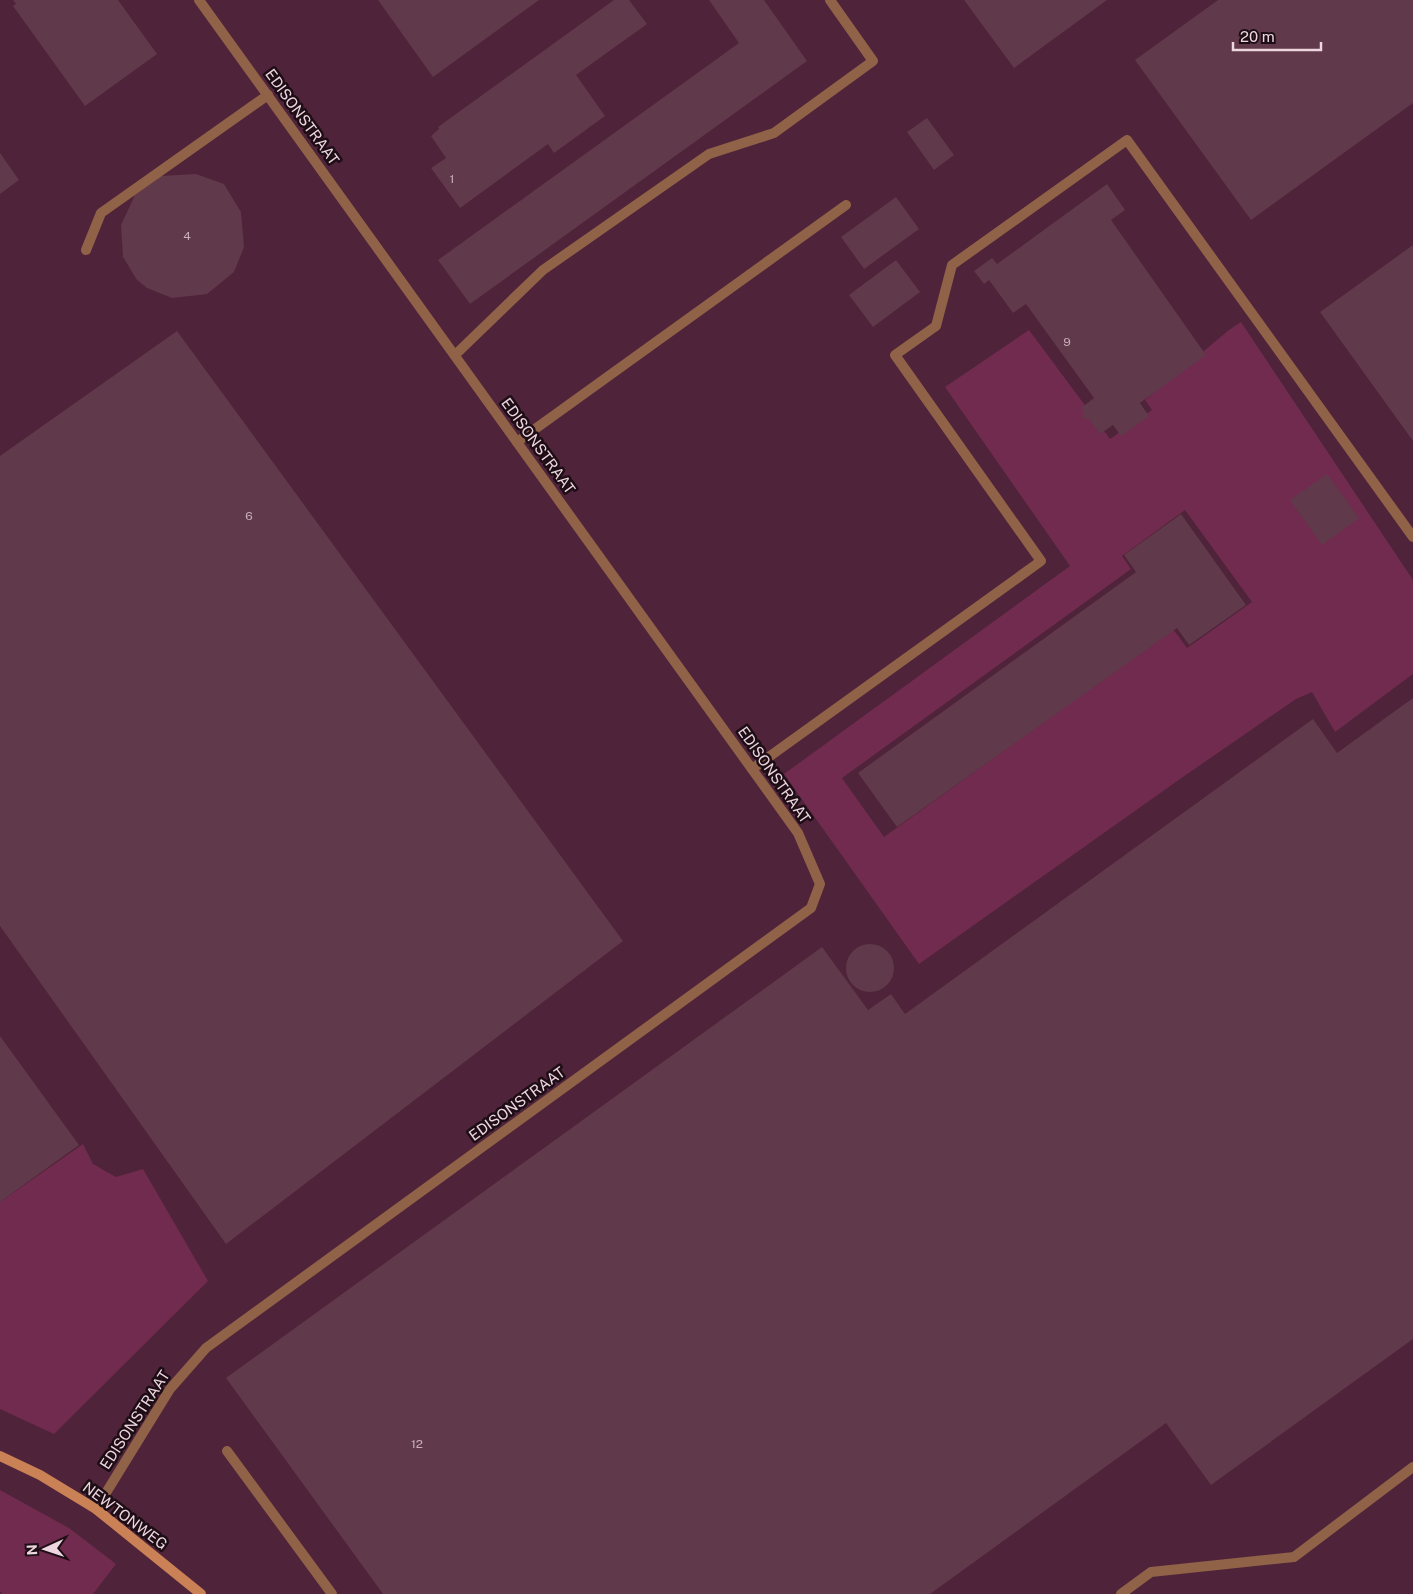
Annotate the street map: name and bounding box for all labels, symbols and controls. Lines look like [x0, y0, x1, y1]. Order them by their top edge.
scale bar [1233, 20, 1320, 52]
text: 20 m [1240, 28, 1275, 45]
street label: EDISONSTRAAT [262, 66, 343, 168]
house number: 1 [450, 172, 454, 186]
house number: 4 [183, 229, 191, 243]
house number: 9 [1063, 335, 1071, 349]
street label: EDISONSTRAAT [498, 395, 579, 497]
house number: 6 [245, 509, 253, 523]
street label: EDISONSTRAAT [735, 723, 814, 826]
street label: EDISONSTRAAT [466, 1063, 568, 1144]
street label: EDISONSTRAAT [96, 1367, 173, 1472]
house number: 12 [411, 1437, 423, 1451]
street label: NEWTONWEG [80, 1478, 171, 1553]
north arrow [20, 1524, 70, 1574]
text: N [24, 1544, 40, 1556]

